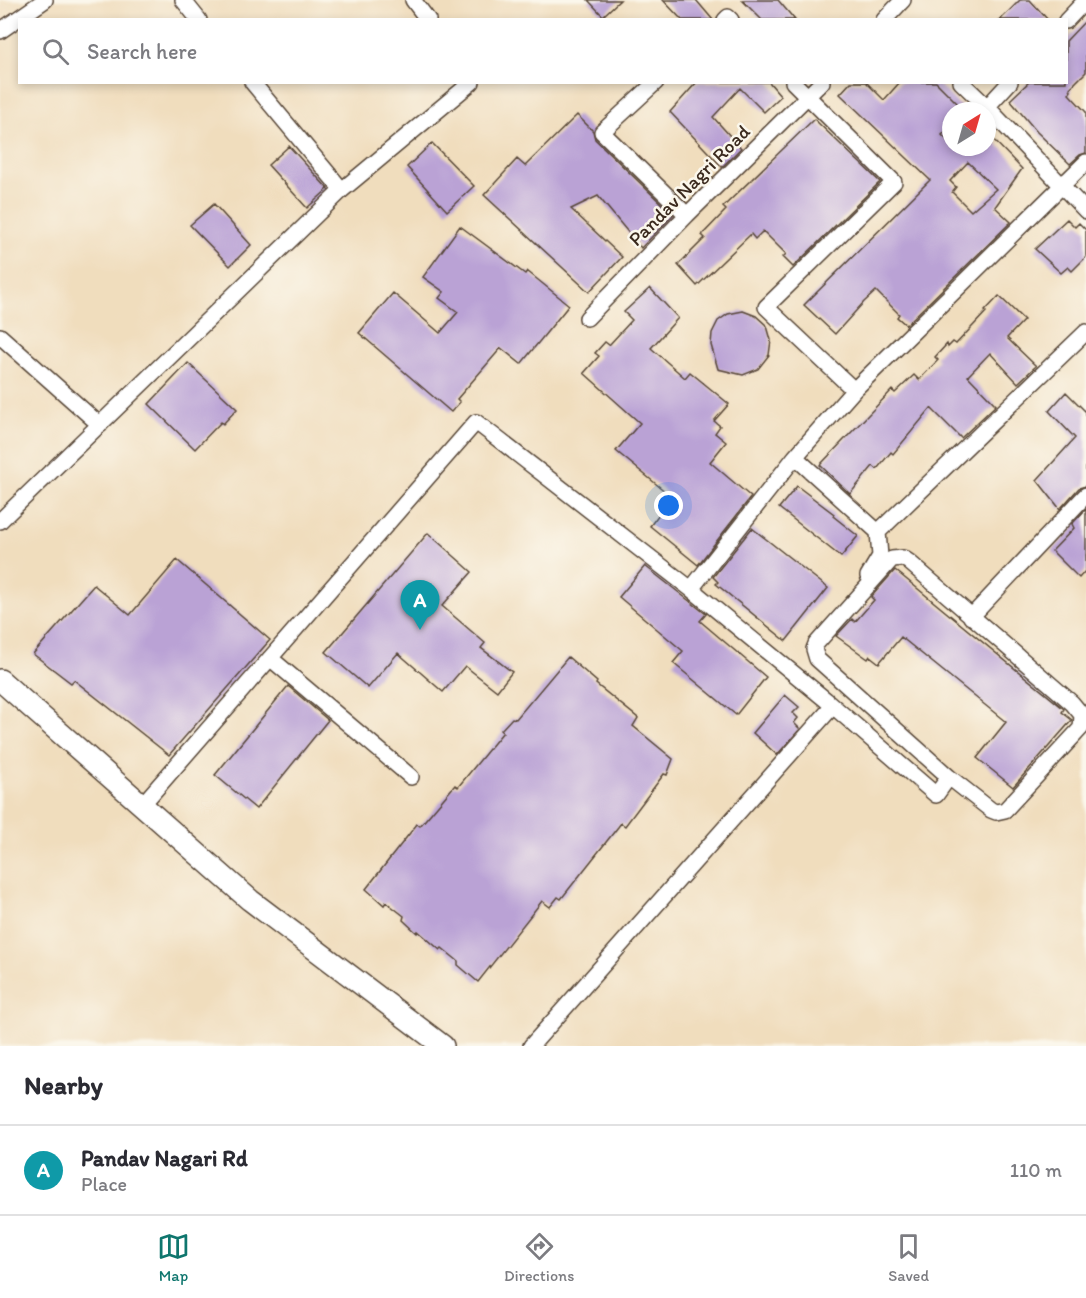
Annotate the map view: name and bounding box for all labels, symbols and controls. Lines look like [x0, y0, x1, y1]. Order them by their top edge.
search box [18, 18, 1068, 84]
icon: search [39, 35, 72, 68]
text: Search here [87, 38, 197, 65]
north arrow [942, 102, 996, 156]
street label: Pandav Nagri Road [623, 119, 755, 251]
your location [654, 491, 683, 520]
pin: A [400, 580, 440, 630]
text: Nearby [24, 1069, 103, 1101]
text: Pandav Nagari Rd [81, 1145, 248, 1172]
text: A [37, 1158, 50, 1182]
text: 110 m [1010, 1158, 1062, 1182]
text: Place [81, 1172, 127, 1196]
tab: Map [157, 1230, 190, 1285]
tab: Directions [504, 1230, 574, 1285]
tab: Saved [888, 1230, 929, 1285]

